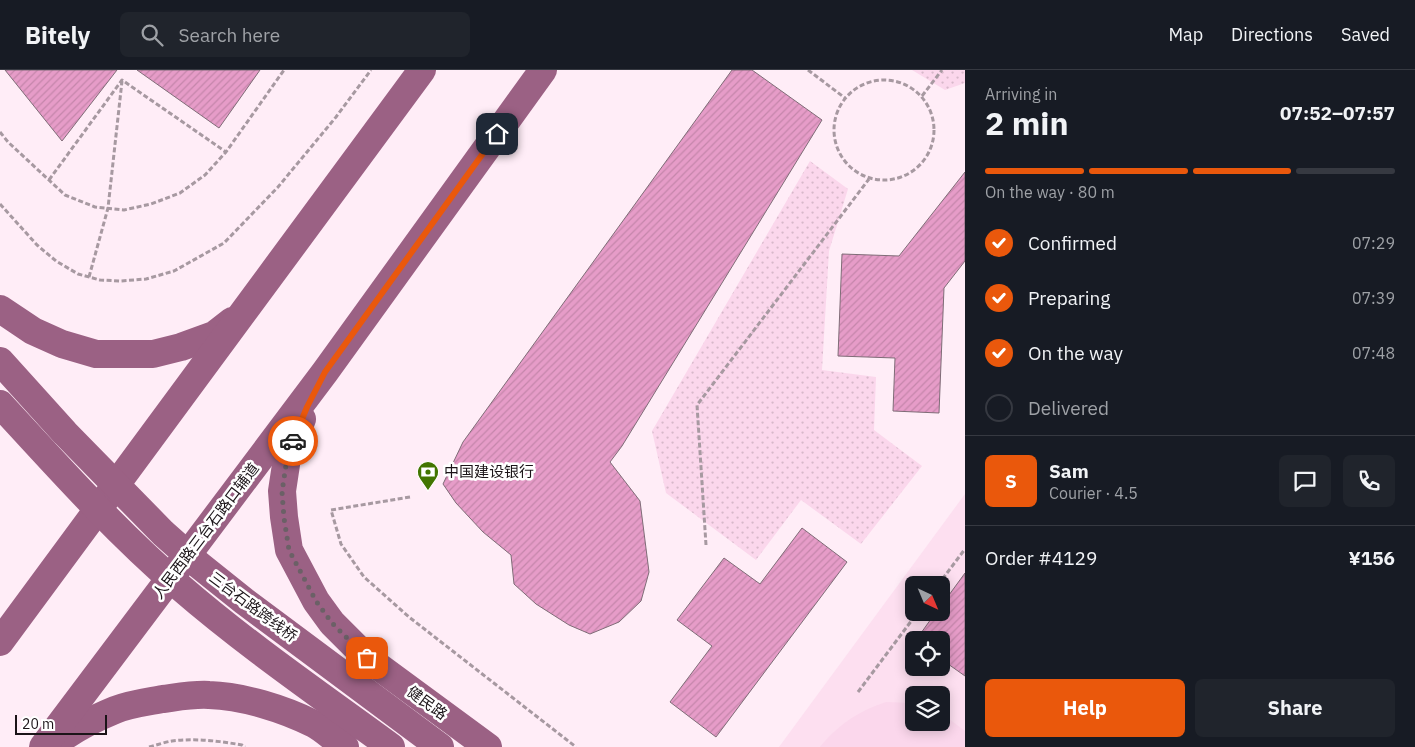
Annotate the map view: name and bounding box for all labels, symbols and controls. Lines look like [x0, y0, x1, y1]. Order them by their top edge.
search box [120, 12, 470, 57]
text: Bitely [25, 19, 90, 51]
icon: search [138, 21, 166, 49]
text: Search here [178, 23, 280, 47]
text: Map [1168, 23, 1203, 46]
text: Directions [1231, 23, 1313, 46]
text: Saved [1341, 23, 1390, 46]
text: Arriving in [985, 84, 1057, 104]
text: 07:52–07:57 [1280, 101, 1395, 125]
text: 2 min [985, 102, 1069, 144]
pin [476, 113, 518, 155]
icon: home [483, 120, 511, 148]
text: On the way · 80 m [985, 182, 1115, 202]
icon: check [985, 229, 1013, 257]
text: Confirmed [1028, 231, 1117, 255]
text: 07:29 [1352, 233, 1395, 253]
icon: check [985, 284, 1013, 312]
text: Preparing [1028, 286, 1110, 310]
text: 07:39 [1352, 288, 1395, 308]
icon: check [985, 339, 1013, 367]
text: On the way [1028, 341, 1123, 365]
text: 07:48 [1352, 343, 1395, 363]
text: Delivered [1028, 396, 1109, 420]
courier [268, 416, 318, 466]
icon: car [279, 427, 307, 455]
button: chat [1279, 455, 1331, 507]
button: phone [1343, 455, 1395, 507]
street label: 人民西路三台石路口辅道 [148, 459, 263, 602]
text: Sam [1049, 459, 1089, 483]
bank icon: 中国建设银行 [416, 460, 440, 491]
place label: 中国建设银行 [444, 462, 534, 481]
text: S [1005, 469, 1017, 493]
text: Courier · 4.5 [1049, 483, 1138, 503]
text: Order #4129 [985, 546, 1097, 570]
text: ¥156 [1348, 546, 1395, 570]
street label: 三台石路跨线桥 [206, 567, 301, 646]
north arrow [905, 576, 950, 621]
map controls [905, 576, 950, 731]
button: locate [905, 631, 950, 676]
pin [346, 637, 388, 679]
icon: bag [353, 644, 381, 672]
button: Help [985, 679, 1185, 737]
button: Share [1195, 679, 1395, 737]
street label: 健民路 [404, 682, 451, 724]
button: layers [905, 686, 950, 731]
scale bar [15, 712, 108, 735]
text: 20 m [22, 715, 54, 733]

